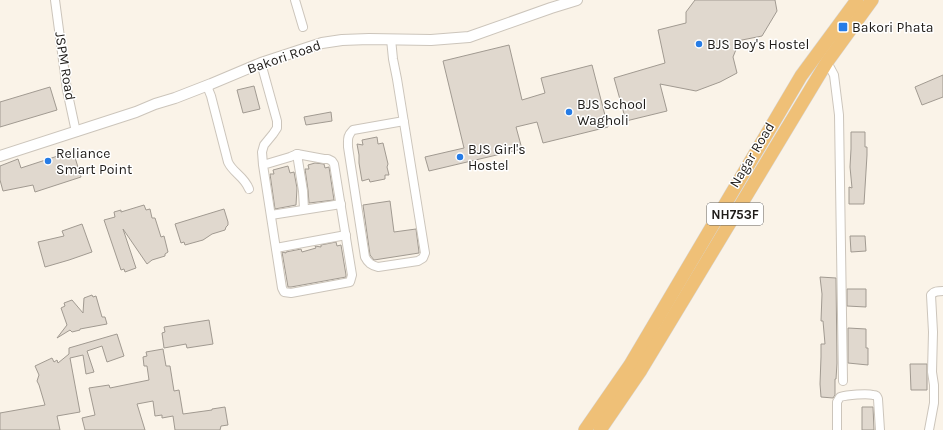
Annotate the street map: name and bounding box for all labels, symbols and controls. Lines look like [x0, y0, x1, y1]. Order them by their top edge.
place label: Bakori Phata [852, 19, 933, 36]
marker: Bakori Phata [837, 21, 849, 33]
street label: JSPM Road [51, 30, 79, 102]
street label: Bakori Road [245, 36, 323, 78]
place label: BJS Boy's Hostel [707, 36, 809, 53]
marker: BJS Boy's Hostel [694, 39, 704, 49]
place label: BJS School Wagholi [577, 96, 647, 129]
marker: BJS School Wagholi [564, 107, 574, 117]
street label: Nagar Road [726, 119, 778, 191]
place label: BJS Girl's Hostel [468, 141, 526, 174]
place label: Reliance Smart Point [56, 145, 132, 178]
marker: BJS Girl's Hostel [455, 152, 465, 162]
marker: Reliance Smart Point [43, 156, 53, 166]
road number: NH753F [707, 203, 763, 225]

